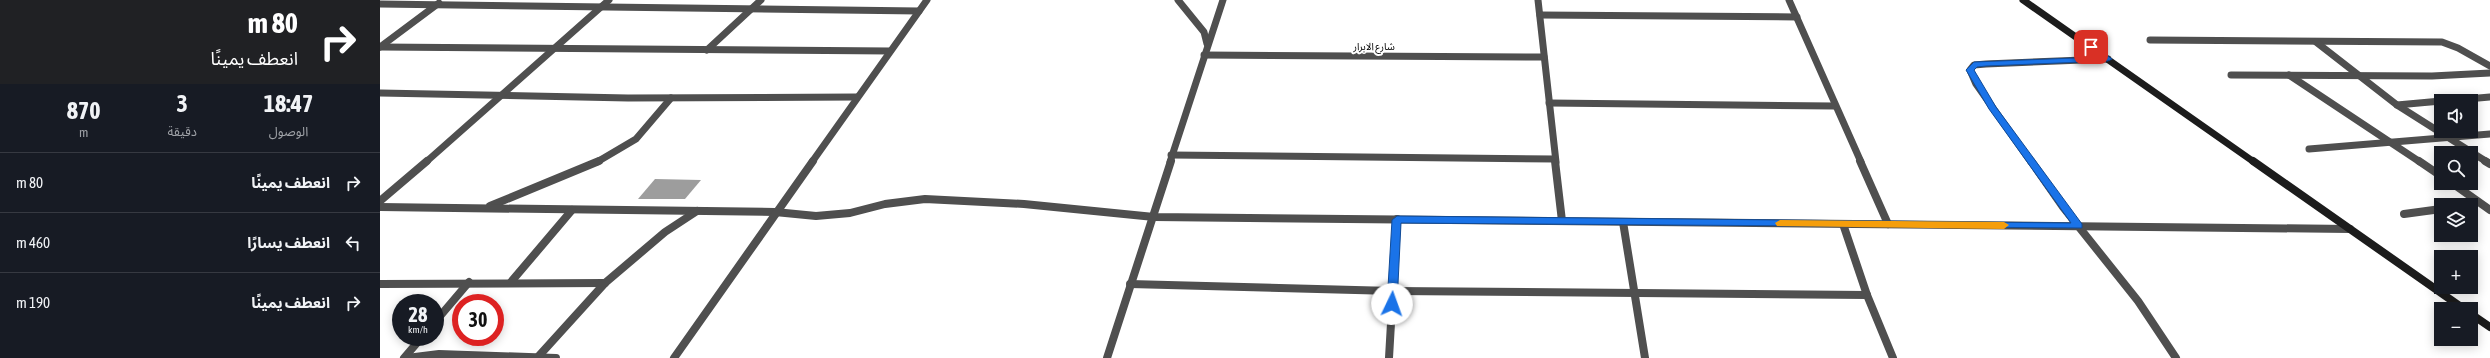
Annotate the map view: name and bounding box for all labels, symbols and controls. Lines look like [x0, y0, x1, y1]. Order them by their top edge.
text: 80 m [248, 7, 298, 39]
icon: right [312, 16, 364, 68]
pin [2074, 30, 2108, 64]
icon: arrive [2080, 36, 2102, 58]
street label: شارع الابرار [1352, 41, 1395, 54]
text: انعطف يمينًا [211, 48, 298, 69]
text: 3 [177, 90, 188, 117]
text: 18:47 [264, 90, 313, 117]
map controls [2434, 94, 2478, 346]
button: sound [2434, 94, 2478, 138]
text: 870 [67, 97, 101, 124]
text: دقيقة [167, 124, 197, 139]
text: الوصول [269, 124, 308, 139]
text: m [79, 125, 88, 140]
button: search [2434, 146, 2478, 190]
icon: right [342, 172, 364, 194]
text: 80 m [16, 174, 43, 191]
text: انعطف يمينًا [251, 174, 330, 191]
button: layers [2434, 198, 2478, 242]
icon: left [342, 232, 364, 254]
text: 460 m [16, 234, 50, 251]
text: انعطف يسارًا [247, 234, 330, 251]
button: + [2434, 250, 2478, 294]
position arrow [1371, 283, 1413, 325]
icon: right [342, 292, 364, 314]
text: 190 m [16, 294, 50, 311]
text: انعطف يمينًا [251, 294, 330, 311]
speed limit sign: 30 [452, 294, 504, 346]
button: − [2434, 302, 2478, 346]
text: 28 [409, 303, 427, 326]
text: km/h [408, 324, 428, 335]

